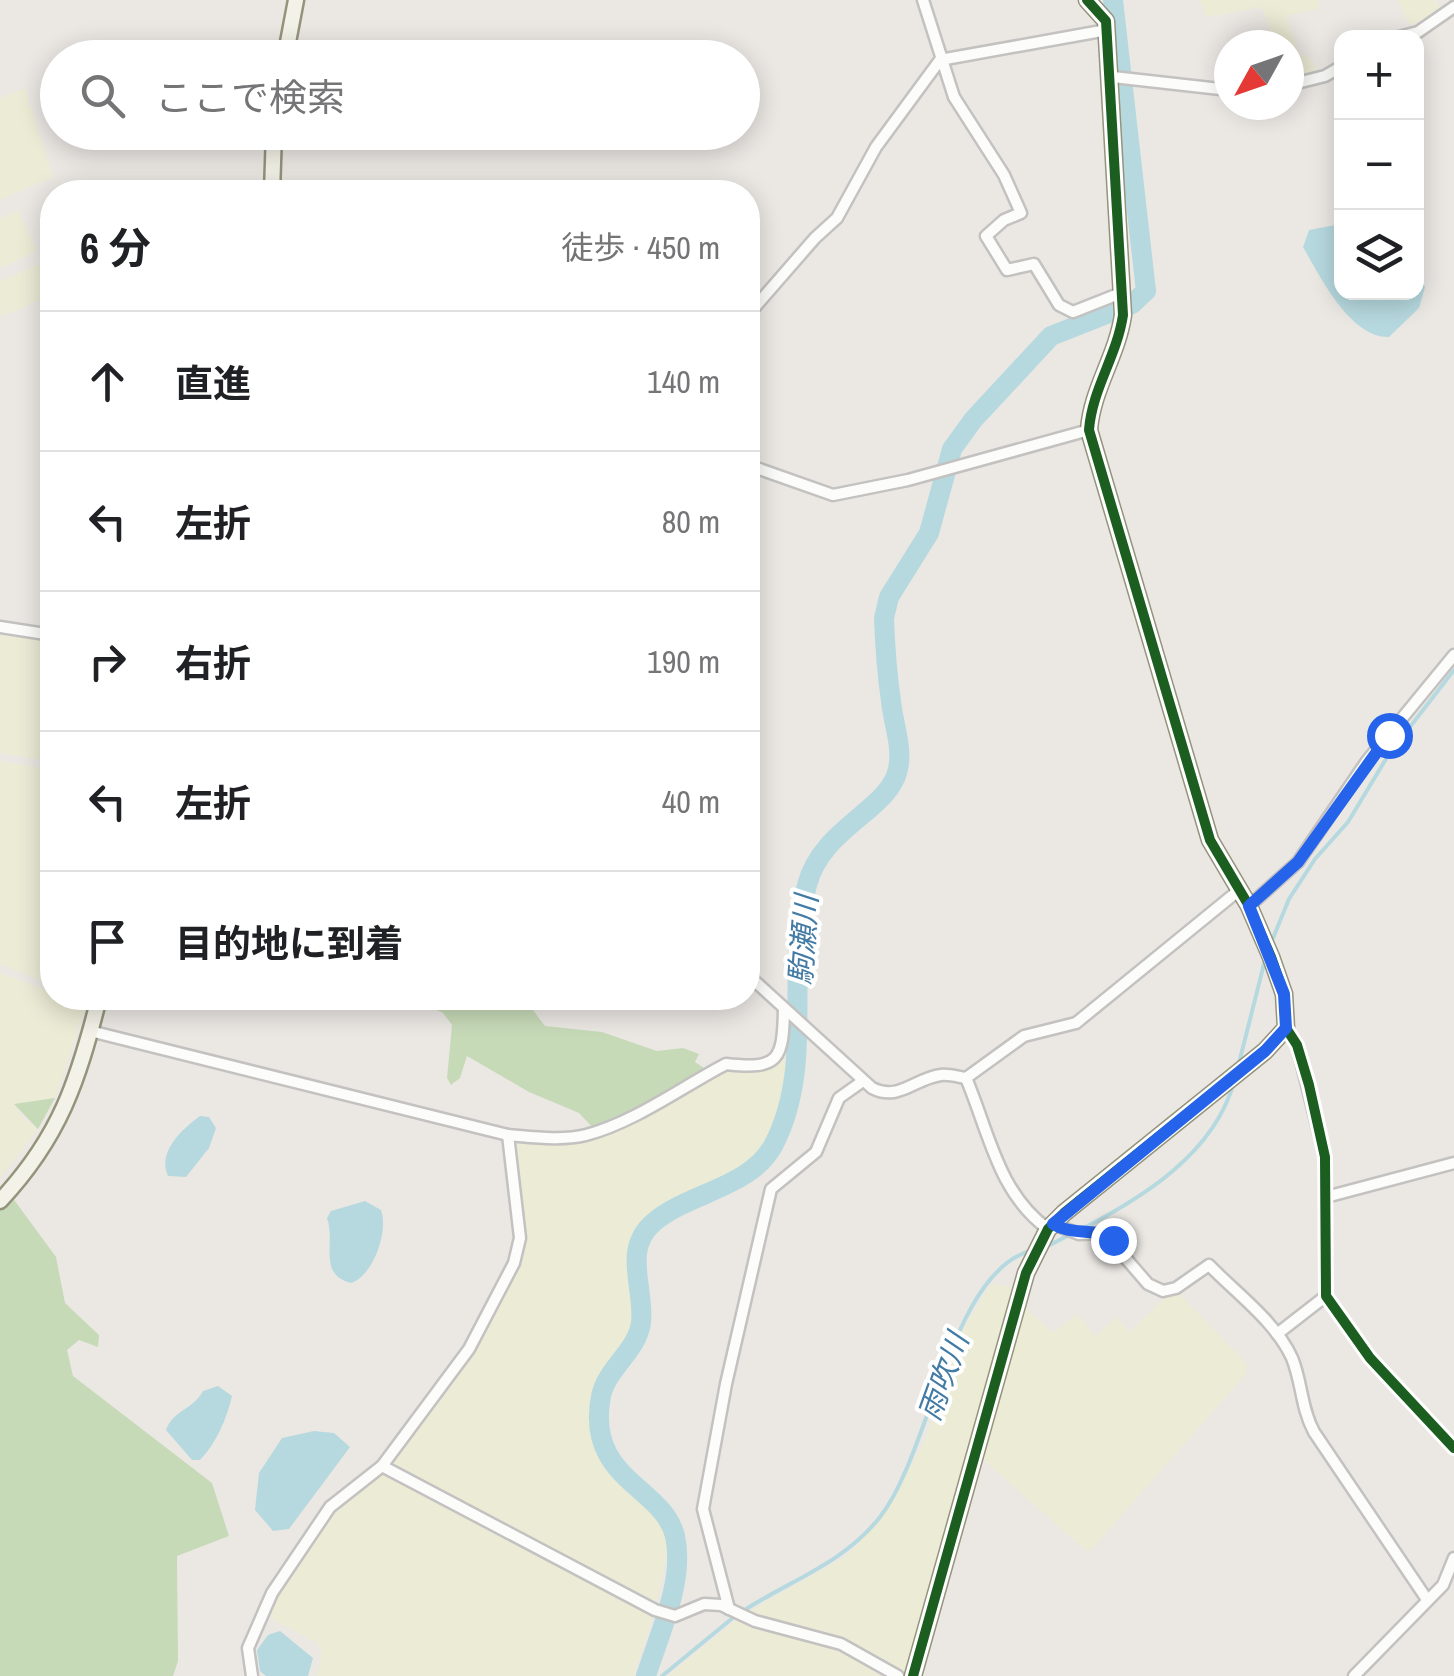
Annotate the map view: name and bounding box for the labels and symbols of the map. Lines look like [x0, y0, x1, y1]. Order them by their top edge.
north arrow [1214, 30, 1304, 120]
route start [1367, 713, 1413, 759]
water label: 駒瀬川 [780, 891, 826, 986]
route end [1091, 1218, 1137, 1264]
water label: 雨吹川 [909, 1325, 978, 1426]

